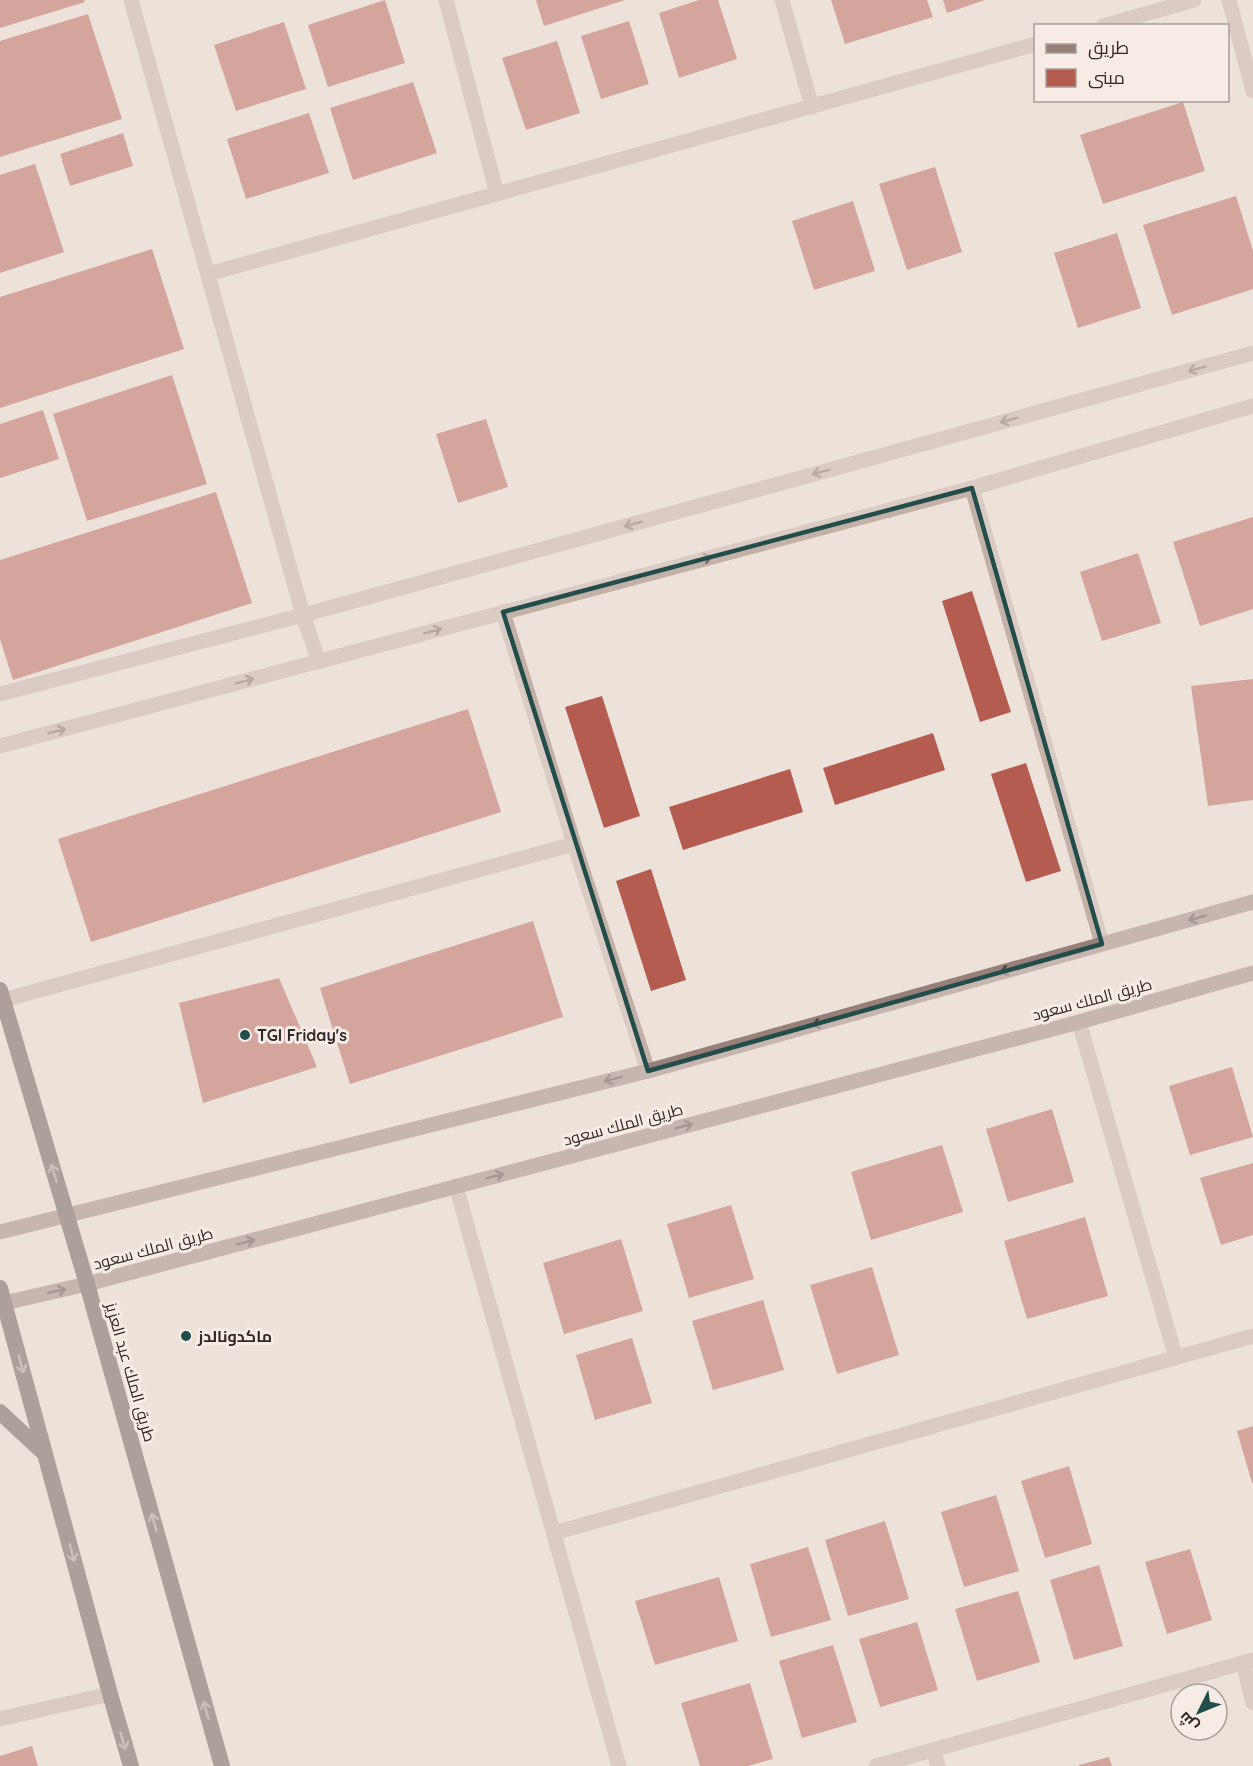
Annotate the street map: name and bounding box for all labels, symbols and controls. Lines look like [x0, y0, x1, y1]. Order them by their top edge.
legend [1034, 24, 1229, 102]
text: طريق [1088, 36, 1129, 60]
text: مبنى [1088, 66, 1125, 89]
one-way arrow [1187, 363, 1206, 375]
one-way arrow [999, 415, 1018, 427]
one-way arrow [811, 467, 830, 478]
one-way arrow [623, 519, 642, 530]
one-way arrow [693, 553, 712, 565]
one-way arrow [424, 625, 443, 636]
one-way arrow [235, 675, 254, 687]
one-way arrow [47, 725, 66, 737]
one-way arrow [1188, 913, 1207, 924]
one-way arrow [1000, 965, 1019, 977]
street label: طريق الملك سعود [1030, 973, 1154, 1026]
one-way arrow [812, 1017, 831, 1029]
place label: TGI Friday's [257, 1025, 347, 1045]
marker: TGI Friday's [238, 1028, 252, 1042]
one-way arrow [603, 1074, 622, 1086]
street label: طريق الملك سعود [561, 1098, 685, 1151]
one-way arrow [674, 1120, 693, 1131]
one-way arrow [48, 1164, 59, 1183]
one-way arrow [485, 1169, 504, 1181]
street label: طريق الملك سعود [91, 1222, 215, 1275]
one-way arrow [236, 1236, 255, 1247]
one-way arrow [47, 1284, 66, 1296]
street label: طريق الملك عبد العزيز [100, 1299, 160, 1444]
place label: ماكدونالدز [197, 1326, 272, 1346]
marker: ماكدونالدز [179, 1329, 193, 1343]
one-way arrow [16, 1354, 27, 1373]
one-way arrow [147, 1513, 159, 1532]
one-way arrow [66, 1543, 78, 1562]
north arrow [1169, 1682, 1229, 1742]
one-way arrow [200, 1701, 211, 1720]
text: ش [1174, 1708, 1202, 1737]
one-way arrow [118, 1731, 129, 1750]

